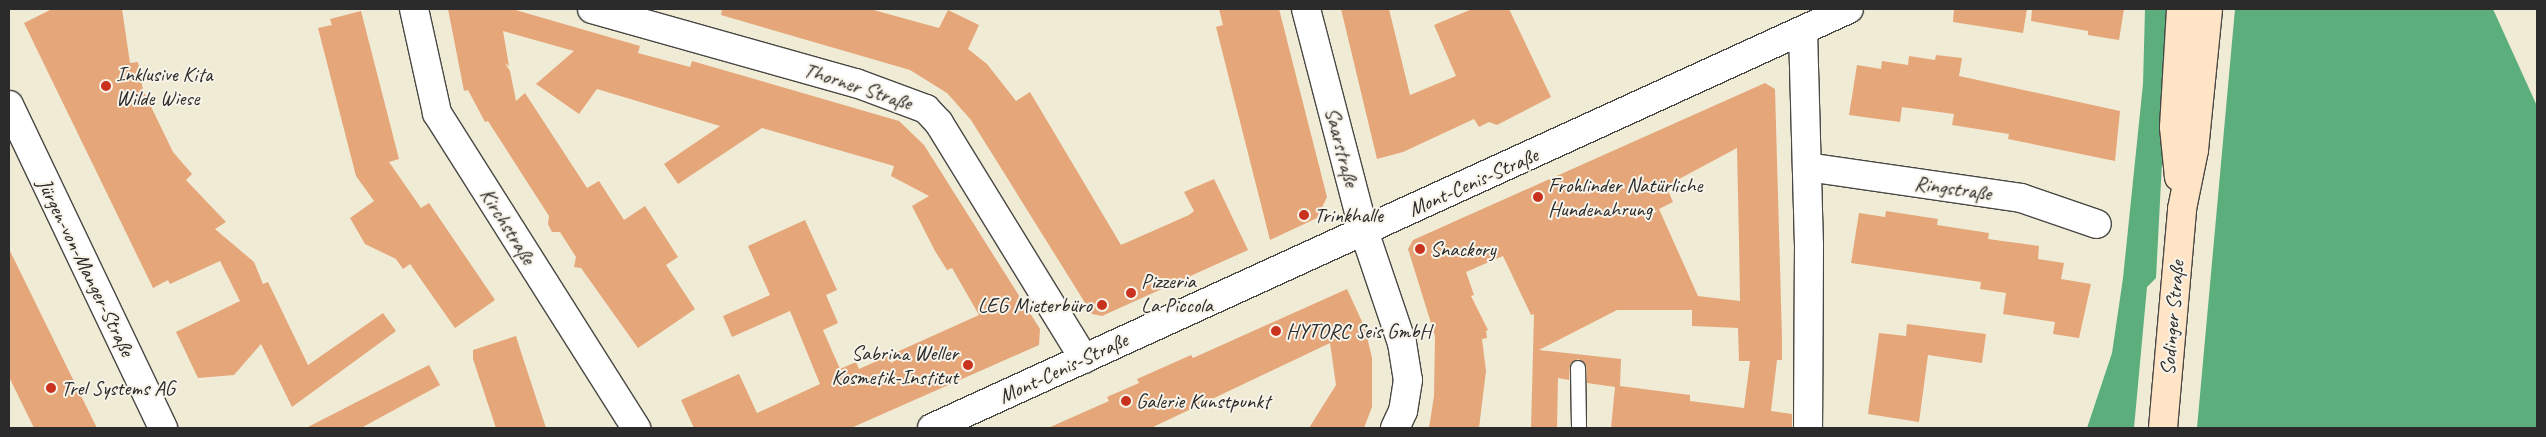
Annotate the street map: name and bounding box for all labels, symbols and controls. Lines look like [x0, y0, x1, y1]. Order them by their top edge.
street label: Thorner Straße [800, 57, 916, 115]
place label: Inklusive Kita Wilde Wiese [116, 61, 213, 111]
marker: Inklusive Kita Wilde Wiese [100, 80, 112, 92]
street label: Saarstraße [1319, 105, 1365, 189]
street label: Mont-Cenis-Straße [1404, 142, 1542, 222]
street label: Ringstraße [1913, 170, 1993, 206]
place label: Frohlinder Natürliche Hundenahrung [1548, 172, 1702, 222]
street label: Jürgen-von-Manger-Straße [32, 174, 140, 360]
street label: Kirchstraße [475, 183, 541, 269]
marker: Frohlinder Natürliche Hundenahrung [1532, 191, 1544, 203]
place label: Trinkhalle [1314, 202, 1383, 228]
marker: Trinkhalle [1298, 209, 1310, 221]
place label: Snackory [1430, 236, 1496, 262]
marker: Snackory [1414, 243, 1426, 255]
street label: Sodinger Straße [2154, 259, 2190, 377]
place label: Pizzeria La Piccola [1141, 268, 1212, 318]
marker: Pizzeria La Piccola [1125, 287, 1137, 299]
place label: LEG Mieterbüro [978, 292, 1092, 318]
marker: LEG Mieterbüro [1096, 299, 1108, 311]
place label: HYTORC Seis GmbH [1286, 318, 1431, 344]
marker: HYTORC Seis GmbH [1270, 325, 1282, 337]
street label: Mont-Cenis-Straße [995, 327, 1131, 409]
place label: Sabrina Weller Kosmetik-Institut [832, 340, 958, 390]
marker: Sabrina Weller Kosmetik-Institut [962, 359, 974, 371]
place label: Trel Systems AG [61, 375, 175, 401]
marker: Trel Systems AG [45, 382, 57, 394]
place label: Galerie Kunstpunkt [1136, 388, 1269, 414]
marker: Galerie Kunstpunkt [1120, 395, 1132, 407]

